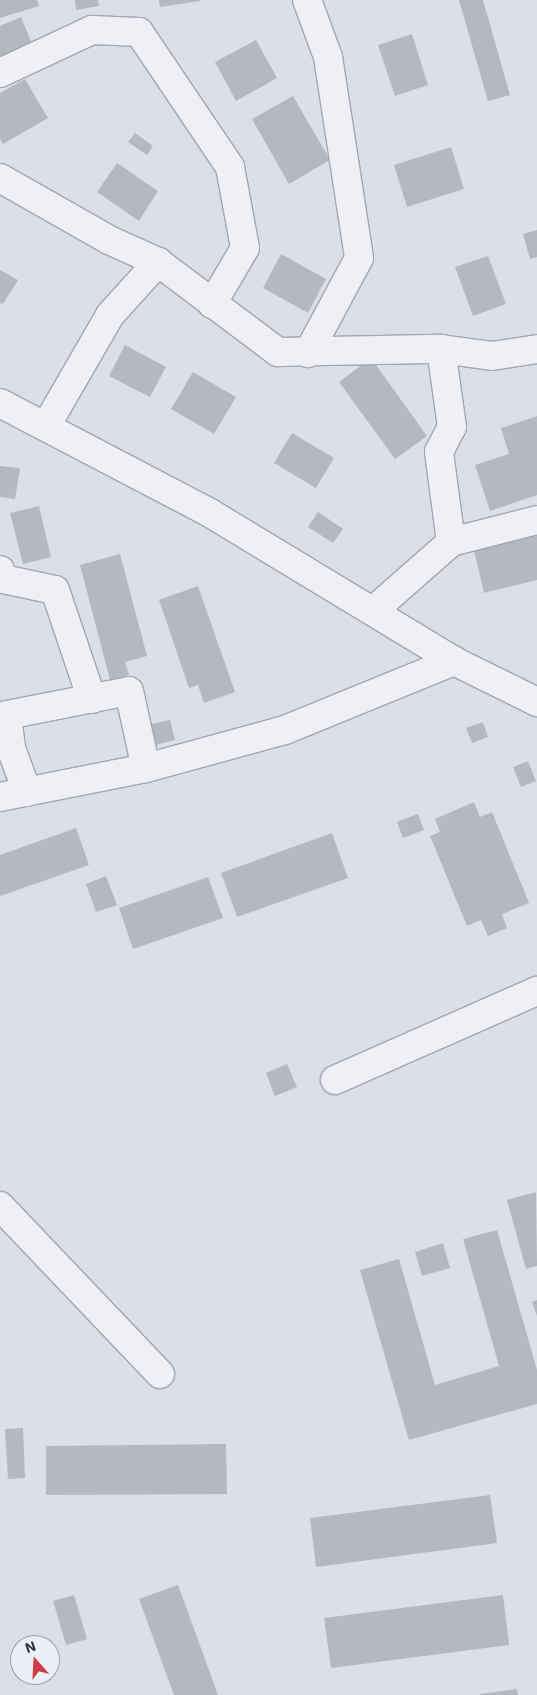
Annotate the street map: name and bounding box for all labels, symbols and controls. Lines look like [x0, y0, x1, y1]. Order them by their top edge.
north arrow [10, 1635, 60, 1685]
text: N [23, 1637, 38, 1656]

